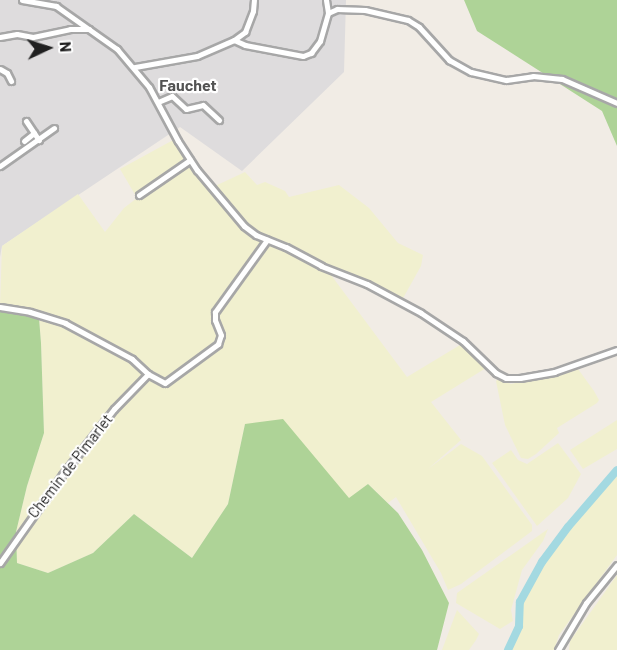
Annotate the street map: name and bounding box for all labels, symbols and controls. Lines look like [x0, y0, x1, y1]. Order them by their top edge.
north arrow [18, 18, 78, 78]
text: N [57, 41, 76, 53]
district label: Fauchet [159, 75, 217, 95]
street label: Chemin de Pimarlet [24, 411, 116, 521]

